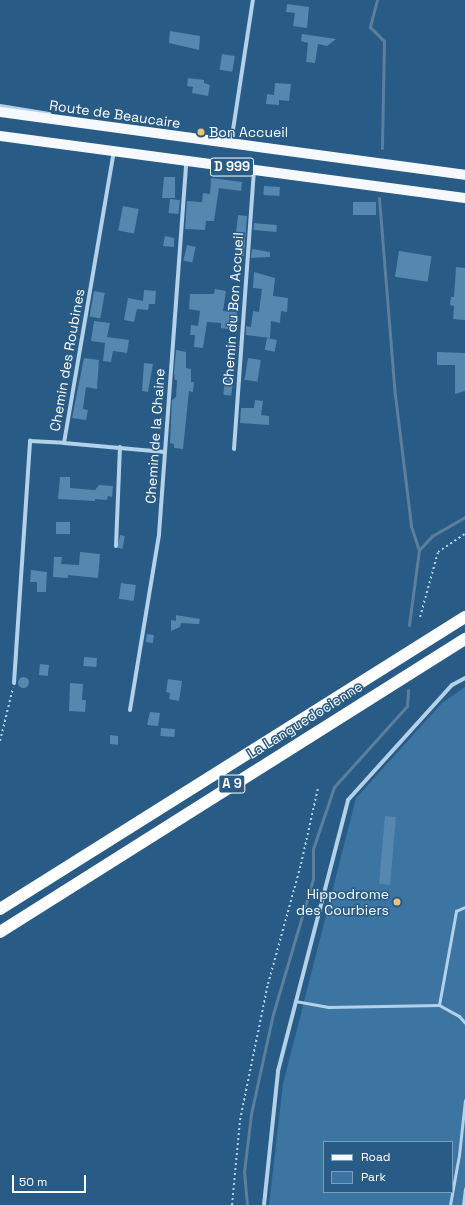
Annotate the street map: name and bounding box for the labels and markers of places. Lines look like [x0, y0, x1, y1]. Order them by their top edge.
place label: Bon Accueil [209, 124, 288, 140]
marker: Bon Accueil [196, 127, 206, 137]
place label: Hippodrome des Courbiers [296, 886, 389, 918]
marker: Hippodrome des Courbiers [392, 897, 402, 907]

